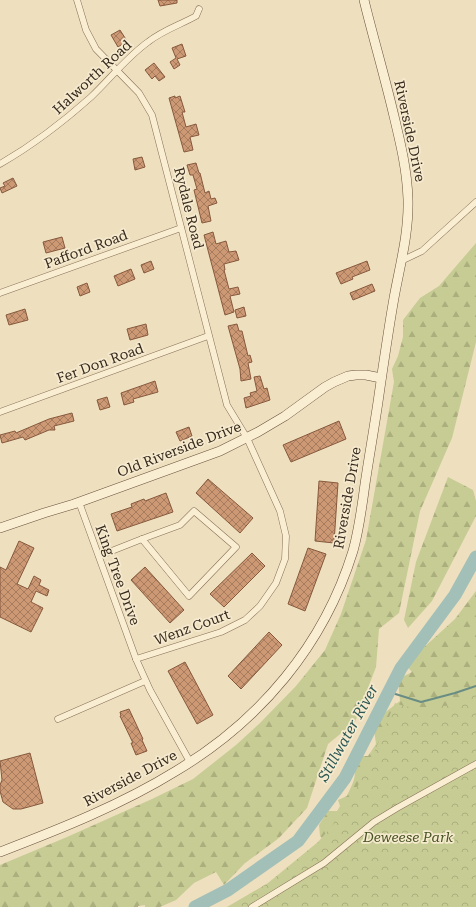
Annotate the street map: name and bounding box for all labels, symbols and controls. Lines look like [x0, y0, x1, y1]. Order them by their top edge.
street label: Halworth Road [49, 37, 135, 117]
street label: Riverside Drive [391, 79, 429, 184]
street label: Rydale Road [171, 165, 207, 251]
street label: Pafford Road [42, 227, 130, 271]
street label: Fer Don Road [54, 340, 146, 386]
street label: Old Riverside Drive [115, 418, 243, 480]
street label: Riverside Drive [330, 445, 364, 550]
street label: King Tree Drive [92, 523, 144, 628]
street label: Wenz Court [152, 606, 232, 648]
water label: Stillwater River [313, 681, 382, 786]
street label: Riverside Drive [81, 747, 180, 809]
park label: Deweese Park [362, 829, 454, 845]

